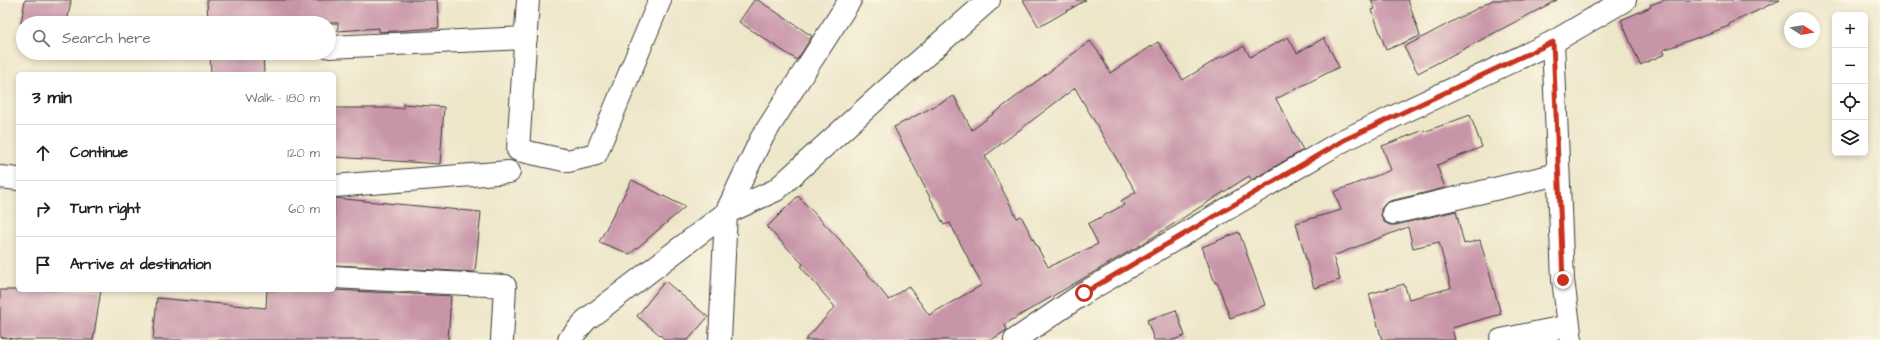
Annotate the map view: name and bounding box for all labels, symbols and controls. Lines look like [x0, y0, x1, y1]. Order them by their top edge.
north arrow [1784, 12, 1820, 48]
map controls [1832, 12, 1868, 156]
button: + [1832, 12, 1868, 48]
search box [16, 16, 336, 60]
icon: search [30, 27, 52, 49]
text: Search here [62, 28, 151, 49]
button: − [1832, 48, 1868, 84]
button: locate [1832, 84, 1868, 120]
text: 3 min [32, 86, 72, 110]
text: Walk · 180 m [245, 89, 320, 107]
button: layers [1832, 120, 1868, 156]
icon: ahead [32, 142, 54, 164]
text: Continue [70, 142, 128, 163]
text: 120 m [287, 144, 320, 162]
icon: right [32, 198, 54, 220]
text: Turn right [70, 198, 141, 219]
text: 60 m [288, 200, 320, 218]
icon: arrive [32, 254, 54, 276]
text: Arrive at destination [70, 254, 211, 275]
route end [1554, 271, 1572, 289]
route start [1075, 284, 1093, 302]

